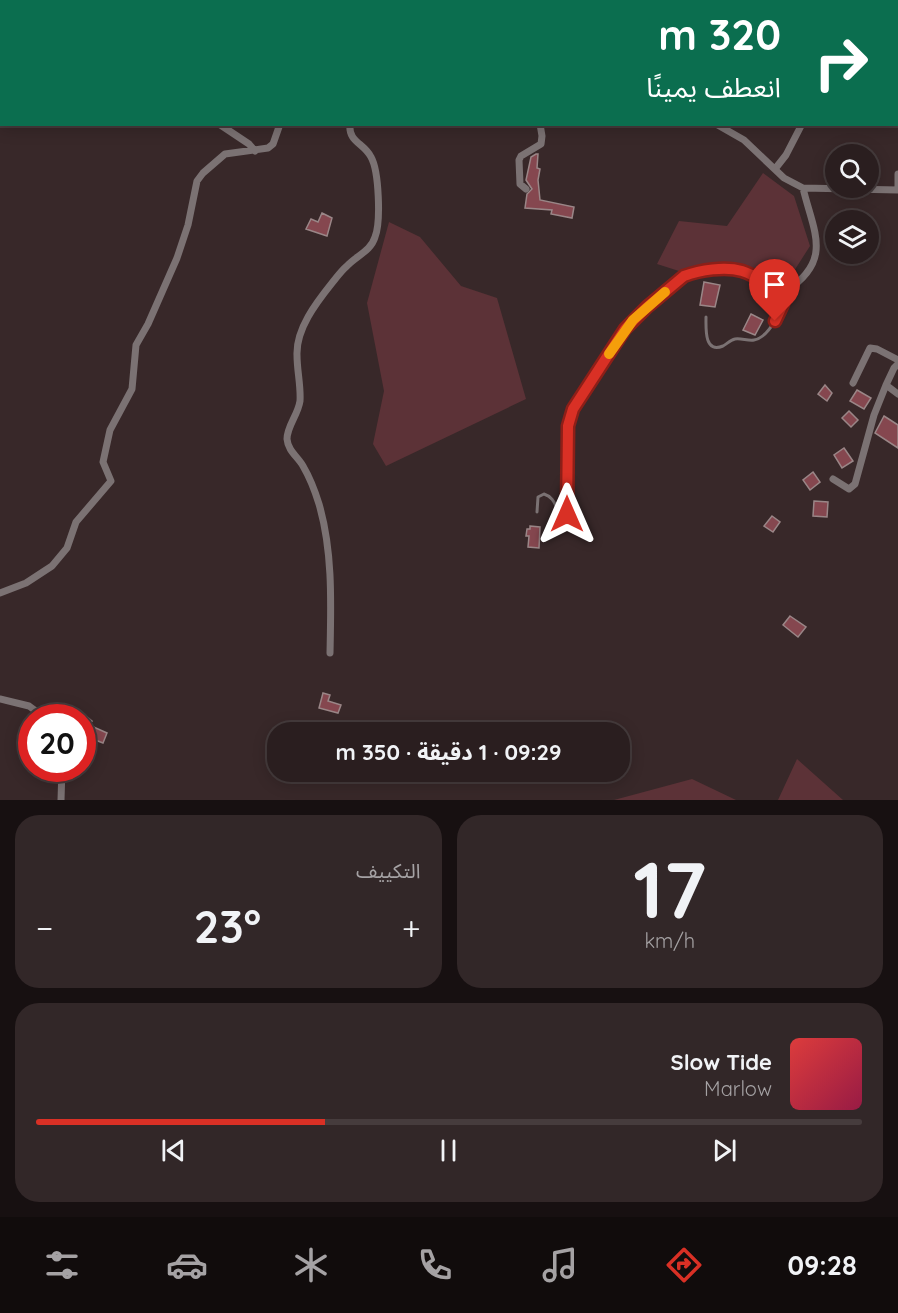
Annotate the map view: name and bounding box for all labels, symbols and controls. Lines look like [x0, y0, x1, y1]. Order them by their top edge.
text: 320 m [658, 8, 781, 61]
icon: right [802, 24, 880, 102]
text: انعطف يمينًا [646, 70, 781, 104]
map controls [825, 144, 879, 264]
button: search [825, 144, 879, 198]
button: layers [825, 210, 879, 264]
pin [749, 259, 800, 321]
icon: arrive [758, 268, 791, 301]
position arrow [535, 482, 599, 546]
speed limit sign: 20 [18, 704, 96, 782]
text: 09:29 · 1 دقيقة · 350 m [336, 738, 562, 766]
text: 17 [633, 840, 706, 938]
text: التكييف [356, 858, 421, 883]
text: 23° [194, 898, 261, 954]
text: − [36, 907, 53, 948]
text: + [402, 907, 421, 948]
text: km/h [644, 928, 695, 953]
text: Slow Tide [671, 1048, 772, 1076]
text: Marlow [704, 1076, 772, 1101]
icon: previous [157, 1134, 190, 1167]
icon: pause [432, 1134, 465, 1167]
icon: next [708, 1134, 741, 1167]
icon: filters [41, 1244, 83, 1286]
icon: car [166, 1244, 208, 1286]
icon: climate [290, 1244, 332, 1286]
icon: phone [414, 1244, 456, 1286]
icon: music [539, 1244, 581, 1286]
icon: directions [663, 1244, 705, 1286]
text: 09:28 [787, 1248, 857, 1282]

